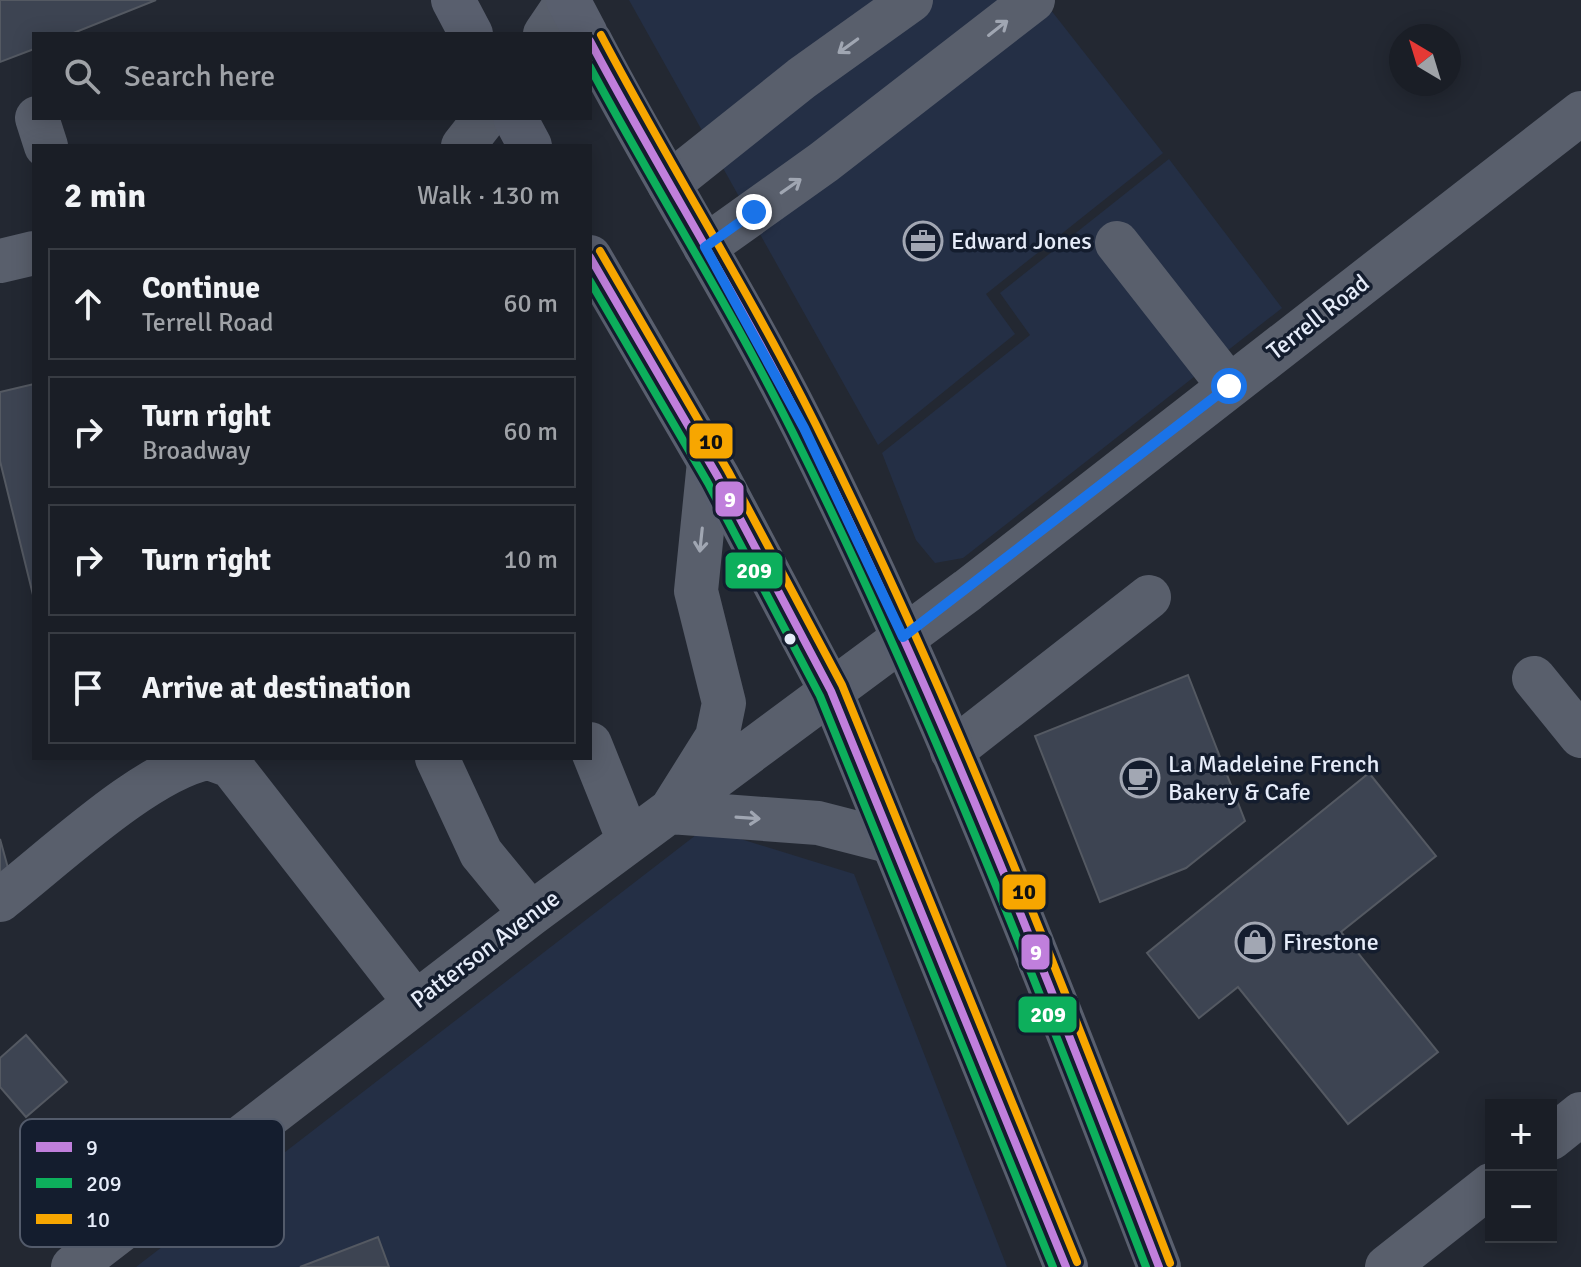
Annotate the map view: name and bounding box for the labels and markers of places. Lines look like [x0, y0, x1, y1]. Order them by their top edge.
office icon: Edward Jones [902, 220, 944, 262]
place label: Edward Jones [951, 226, 1092, 256]
unlabelled marker [782, 631, 798, 647]
place label: La Madeleine French Bakery & Cafe [1168, 749, 1379, 807]
cafe icon: La Madeleine French Bakery & Cafe [1119, 757, 1161, 799]
shop icon: Firestone [1234, 921, 1276, 963]
place label: Firestone [1283, 927, 1379, 957]

